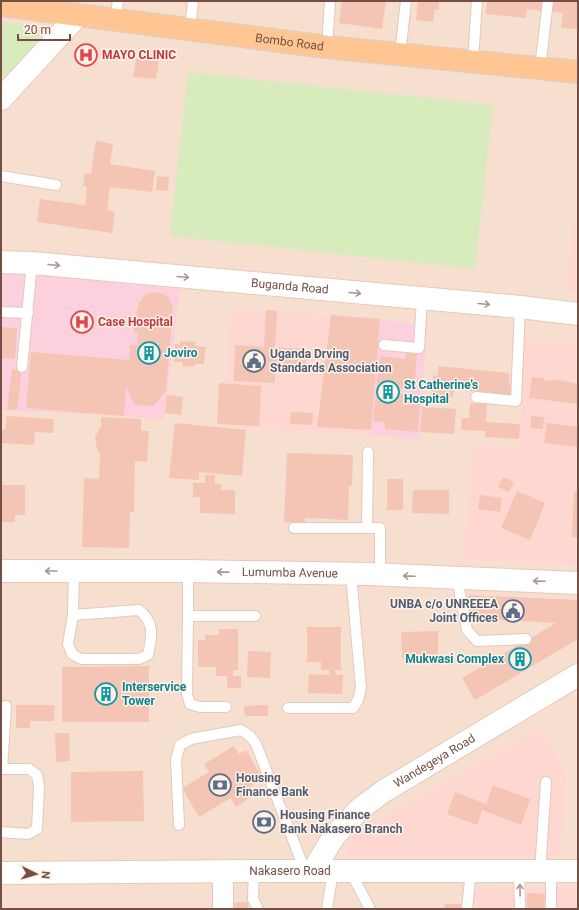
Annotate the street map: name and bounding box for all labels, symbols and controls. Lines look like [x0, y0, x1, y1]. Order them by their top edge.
scale bar [18, 16, 70, 42]
text: 20 m [24, 23, 51, 37]
street label: Bombo Road [255, 31, 325, 54]
hospital icon: MAYO CLINIC [73, 42, 99, 68]
place label: MAYO CLINIC [102, 48, 176, 62]
one-way arrow [47, 262, 60, 269]
one-way arrow [176, 274, 189, 281]
street label: Buganda Road [251, 276, 329, 297]
one-way arrow [348, 289, 361, 297]
one-way arrow [477, 301, 490, 308]
hospital icon: Case Hospital [69, 309, 95, 335]
place label: Case Hospital [98, 315, 173, 329]
building icon: Joviro [136, 340, 162, 366]
place label: Joviro [164, 346, 198, 360]
place label: Uganda Drving Standards Association [270, 347, 392, 375]
public building icon: Uganda Drving Standards Association [241, 348, 267, 374]
place label: St Catherine's Hospital [404, 378, 478, 406]
building icon: St Catherine's Hospital [375, 379, 401, 405]
street label: Lumumba Avenue [242, 565, 338, 580]
one-way arrow [45, 567, 58, 575]
one-way arrow [217, 568, 230, 576]
one-way arrow [403, 572, 416, 580]
one-way arrow [533, 578, 546, 585]
place label: UNBA c/o UNREEEA Joint Offices [390, 597, 499, 625]
public building icon: UNBA c/o UNREEEA Joint Offices [500, 598, 526, 624]
building icon: Mukwasi Complex [507, 646, 533, 672]
place label: Mukwasi Complex [405, 652, 505, 666]
place label: Interservice Tower [122, 680, 187, 708]
building icon: Interservice Tower [93, 681, 119, 707]
street label: Wandegeya Road [391, 731, 478, 791]
place label: Housing Finance Bank [236, 771, 309, 799]
bank icon: Housing Finance Bank [207, 772, 233, 798]
place label: Housing Finance Bank Nakasero Branch [280, 808, 403, 836]
bank icon: Housing Finance Bank Nakasero Branch [251, 809, 277, 835]
north arrow [16, 854, 56, 894]
street label: Nakasero Road [249, 864, 331, 878]
text: N [39, 870, 52, 879]
one-way arrow [516, 884, 524, 897]

